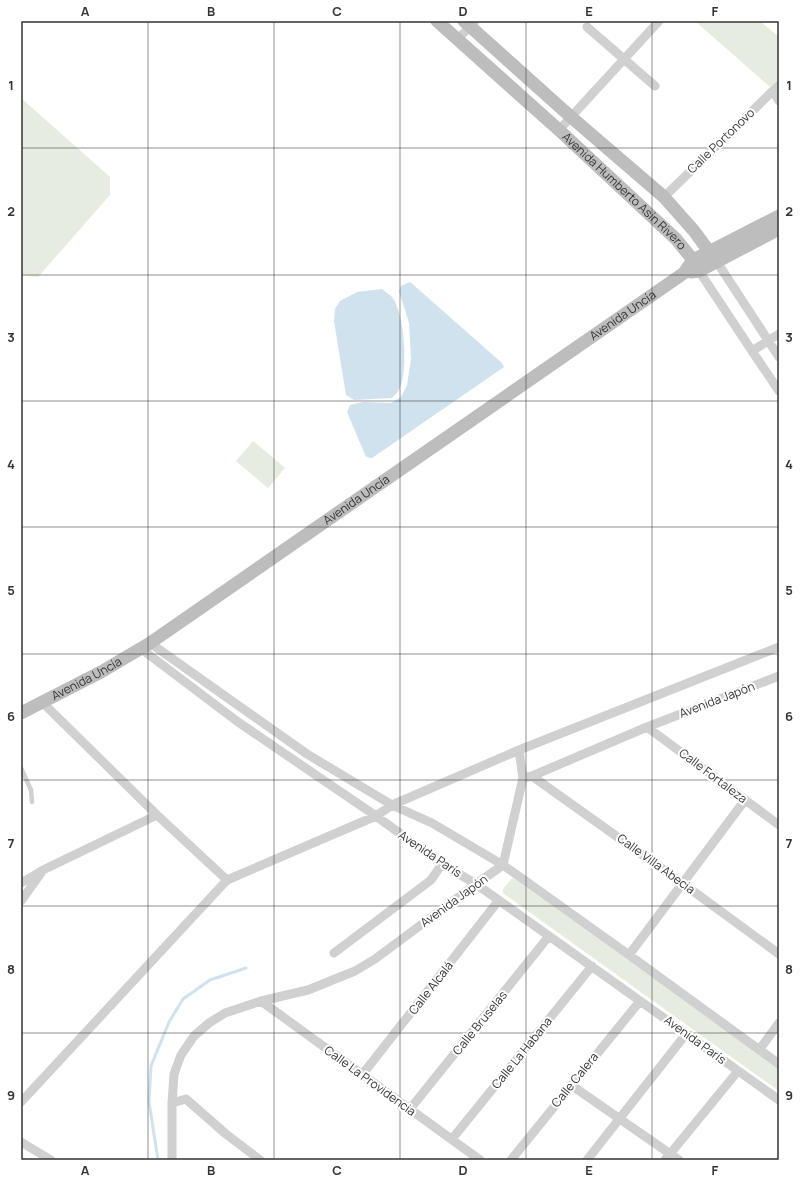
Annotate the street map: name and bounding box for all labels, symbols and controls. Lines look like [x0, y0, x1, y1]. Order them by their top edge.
text: A [81, 2, 90, 20]
text: B [207, 2, 215, 20]
text: C [332, 2, 342, 20]
text: D [458, 2, 468, 20]
text: E [585, 2, 593, 20]
text: F [712, 2, 719, 20]
text: 1 [8, 76, 14, 94]
text: 1 [786, 76, 792, 94]
street label: Calle Portonovo [683, 104, 758, 177]
street label: Avenida Humberto Asín Rivero [559, 128, 691, 253]
text: 2 [7, 202, 15, 220]
text: 2 [785, 202, 793, 220]
street label: Avenida Uncía [586, 286, 659, 344]
text: 3 [7, 328, 15, 346]
text: 3 [785, 328, 793, 346]
text: 4 [7, 455, 15, 473]
text: 4 [785, 455, 793, 473]
street label: Avenida Uncía [319, 470, 393, 529]
text: 5 [7, 581, 15, 599]
text: 5 [785, 581, 793, 599]
street label: Avenida Uncía [48, 653, 125, 704]
street label: Avenida Japón [677, 677, 757, 722]
text: 6 [7, 707, 15, 725]
text: 6 [785, 707, 793, 725]
street label: Calle Fortaleza [676, 744, 751, 807]
street label: Avenida París [395, 826, 465, 881]
street label: Calle Villa Abecia [614, 830, 699, 898]
text: 7 [8, 834, 15, 852]
text: 7 [786, 834, 793, 852]
street label: Avenida Japón [417, 870, 491, 931]
street label: Calle Alcalá [404, 957, 457, 1018]
text: 8 [7, 960, 15, 978]
text: 8 [785, 960, 793, 978]
street label: Calle Bruselas [448, 987, 511, 1058]
street label: Avenida París [661, 1011, 730, 1068]
street label: Calle La Habana [487, 1013, 556, 1092]
street label: Calle La Providencia [321, 1041, 420, 1120]
street label: Calle Calera [547, 1049, 602, 1111]
text: 9 [7, 1086, 15, 1104]
text: 9 [785, 1086, 793, 1104]
text: A [81, 1161, 90, 1179]
text: B [207, 1161, 215, 1179]
text: C [332, 1161, 342, 1179]
text: D [458, 1161, 468, 1179]
text: E [585, 1161, 593, 1179]
text: F [712, 1161, 719, 1179]

